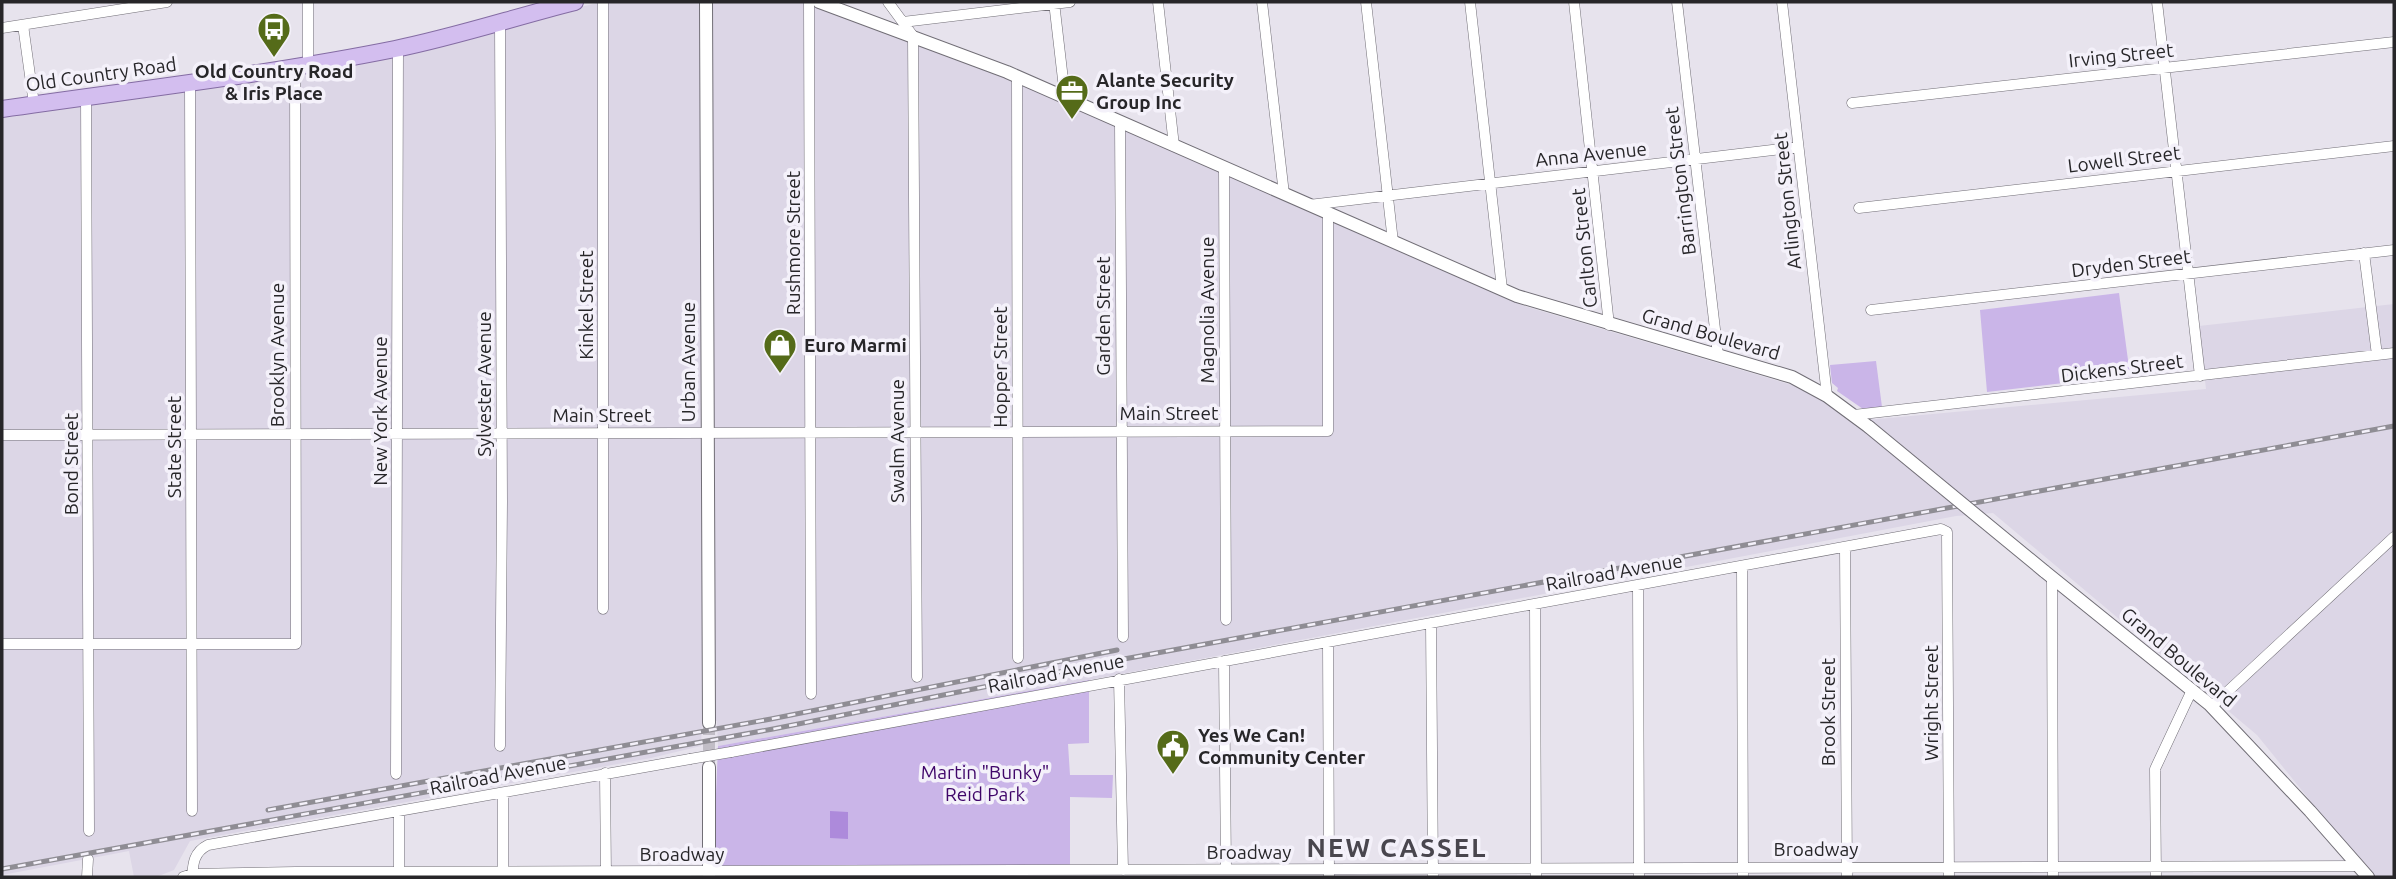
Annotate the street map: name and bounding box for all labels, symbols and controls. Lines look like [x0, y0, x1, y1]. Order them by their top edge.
bus stop icon: Old Country Road & Iris Place [255, 10, 293, 59]
street label: Irving Street [2067, 38, 2175, 71]
street label: Old Country Road [24, 53, 178, 95]
place label: Old Country Road & Iris Place [195, 60, 353, 104]
place label: Alante Security Group Inc [1096, 69, 1234, 113]
office icon: Alante Security Group Inc [1053, 72, 1091, 121]
street label: Barrington Street [1660, 105, 1700, 256]
street label: Arlington Street [1769, 131, 1805, 271]
street label: Anna Avenue [1534, 137, 1648, 171]
street label: Lowell Street [2066, 141, 2182, 177]
street label: Rushmore Street [782, 170, 804, 315]
street label: Carlton Street [1567, 186, 1601, 309]
street label: Magnolia Avenue [1196, 237, 1218, 383]
street label: Dryden Street [2070, 245, 2192, 281]
street label: Kinkel Street [575, 250, 597, 360]
street label: Garden Street [1092, 256, 1114, 376]
street label: Brooklyn Avenue [266, 283, 288, 427]
street label: Urban Avenue [677, 302, 699, 422]
street label: Grand Boulevard [1639, 304, 1783, 364]
street label: Hopper Street [989, 306, 1011, 428]
street label: Sylvester Avenue [473, 311, 495, 457]
shop icon: Euro Marmi [761, 326, 799, 375]
place label: Euro Marmi [804, 334, 907, 356]
street label: New York Avenue [369, 336, 391, 486]
street label: Dickens Street [2060, 350, 2185, 386]
street label: Swalm Avenue [886, 379, 908, 503]
street label: State Street [163, 395, 185, 498]
street label: Main Street [1119, 402, 1219, 424]
street label: Main Street [552, 404, 652, 426]
street label: Bond Street [60, 412, 82, 515]
street label: Railroad Avenue [1544, 549, 1684, 595]
street label: Grand Boulevard [2117, 603, 2241, 711]
street label: Wright Street [1920, 645, 1942, 761]
street label: Railroad Avenue [986, 649, 1126, 697]
street label: Brook Street [1817, 657, 1839, 766]
place label: Yes We Can! Community Center [1198, 724, 1365, 768]
public building icon: Yes We Can! Community Center [1154, 727, 1192, 776]
street label: Railroad Avenue [428, 751, 568, 799]
park label: Martin "Bunky" Reid Park [921, 761, 1049, 805]
district label: NEW CASSEL [1307, 833, 1487, 862]
street label: Broadway [1774, 838, 1858, 860]
street label: Broadway [1207, 841, 1291, 863]
street label: Broadway [640, 843, 724, 865]

